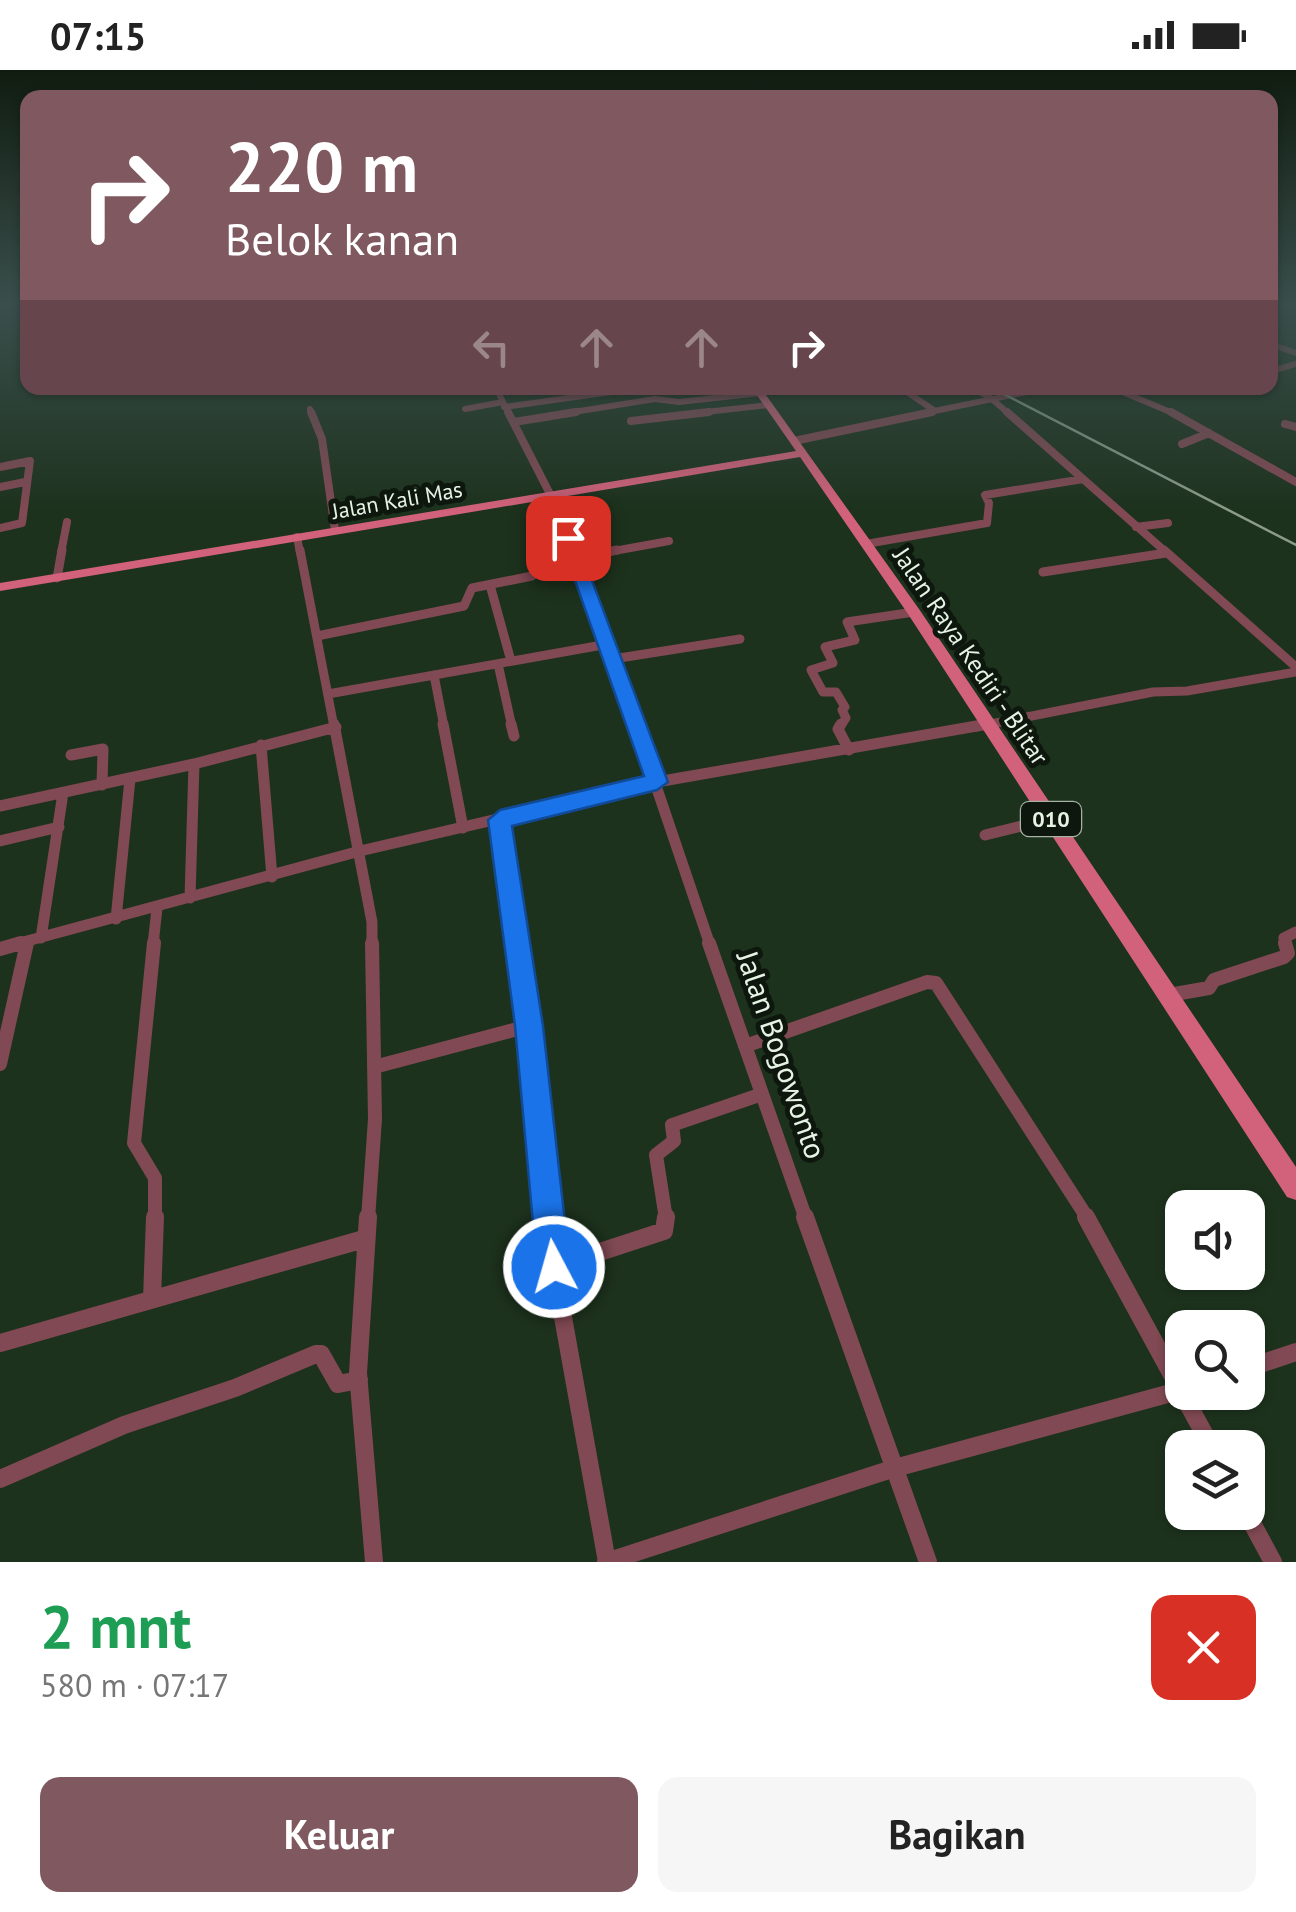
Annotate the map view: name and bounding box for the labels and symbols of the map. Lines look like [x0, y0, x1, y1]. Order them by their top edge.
street label: Jalan Kali Mas [329, 475, 464, 525]
pin [526, 496, 611, 581]
street label: Jalan Raya Kediri - Blitar [886, 540, 1056, 771]
road number: 010 [1021, 802, 1081, 836]
street label: Jalan Bogowonto [728, 944, 836, 1164]
position arrow [502, 1215, 606, 1319]

